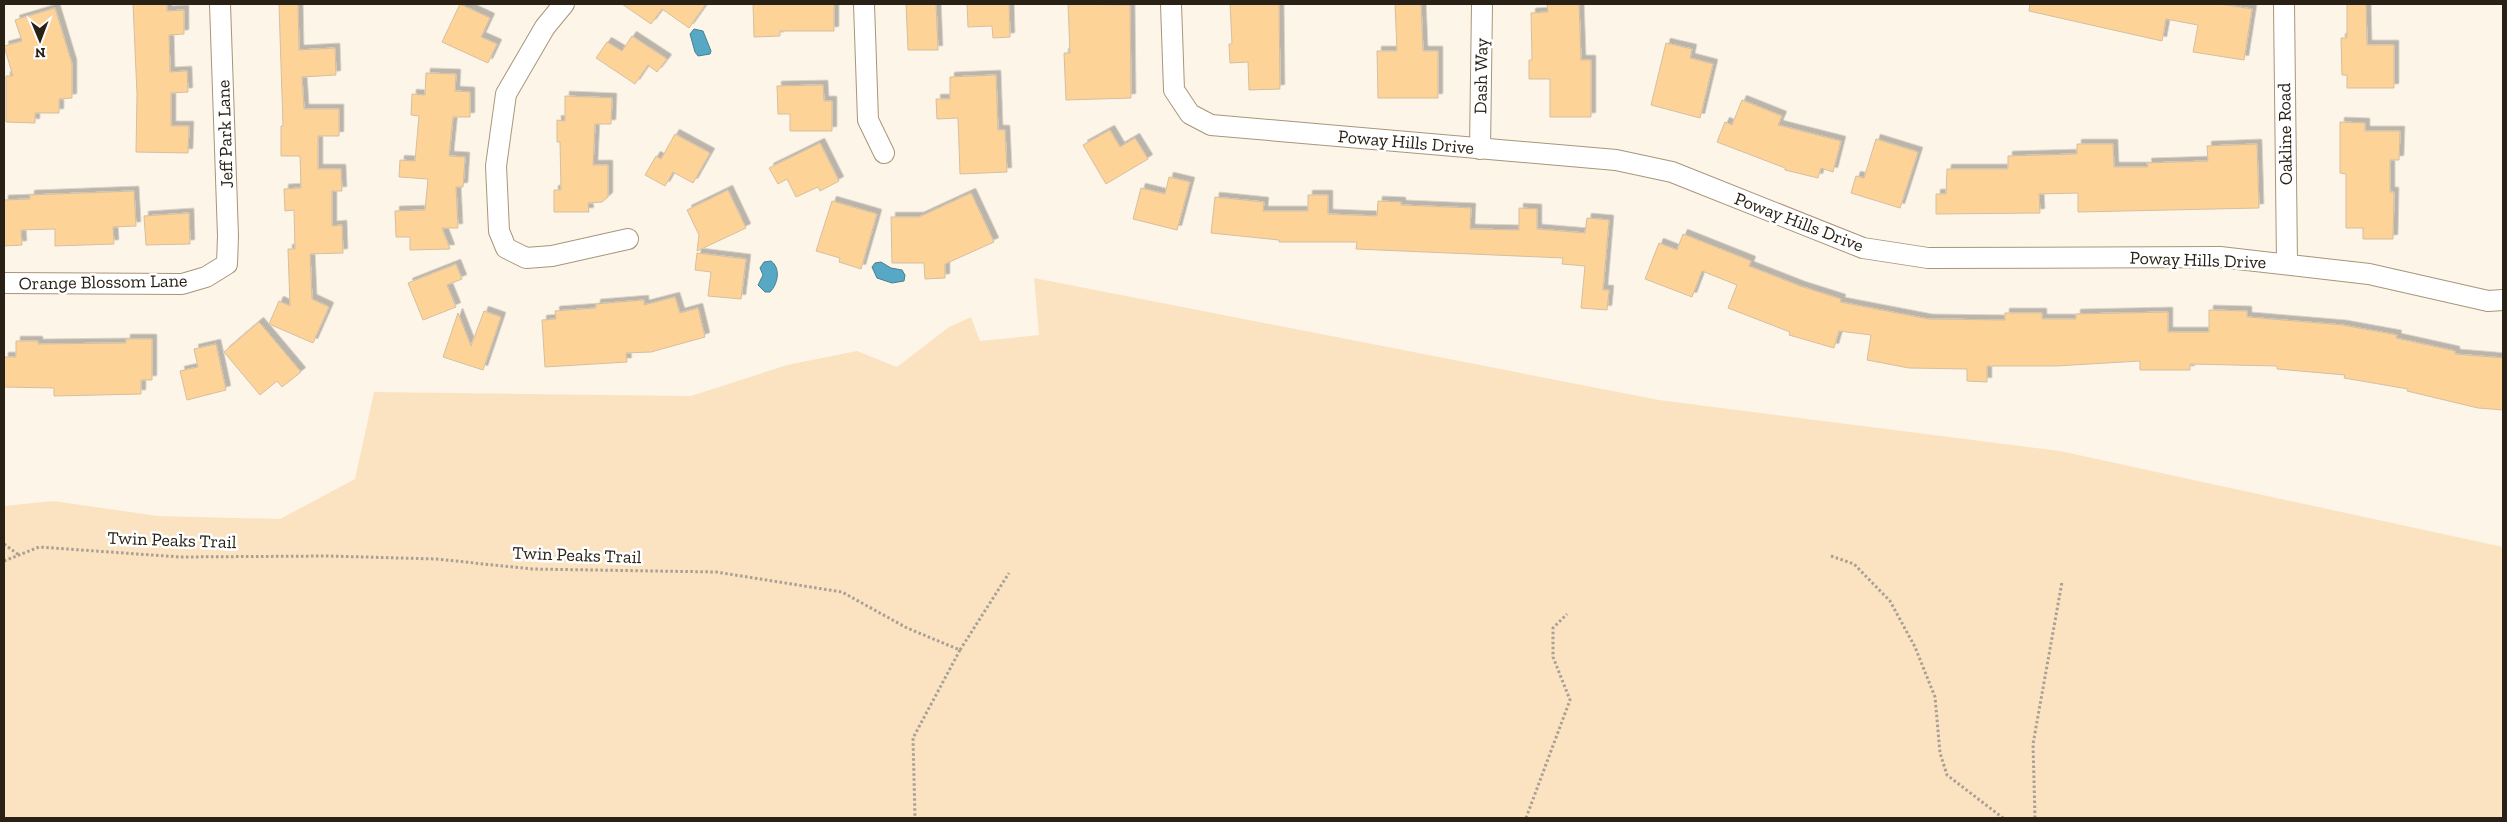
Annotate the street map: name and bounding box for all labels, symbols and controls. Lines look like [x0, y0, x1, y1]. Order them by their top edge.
north arrow [15, 15, 65, 65]
street label: Dash Way [1469, 37, 1493, 114]
text: N [34, 44, 46, 61]
street label: Jeff Park Lane [212, 79, 238, 189]
street label: Oakline Road [2273, 82, 2297, 185]
street label: Poway Hills Drive [1337, 125, 1475, 159]
street label: Poway Hills Drive [1731, 187, 1867, 257]
street label: Poway Hills Drive [2129, 247, 2267, 273]
street label: Orange Blossom Lane [18, 270, 188, 294]
street label: Twin Peaks Trail [107, 527, 237, 553]
street label: Twin Peaks Trail [512, 542, 642, 568]

